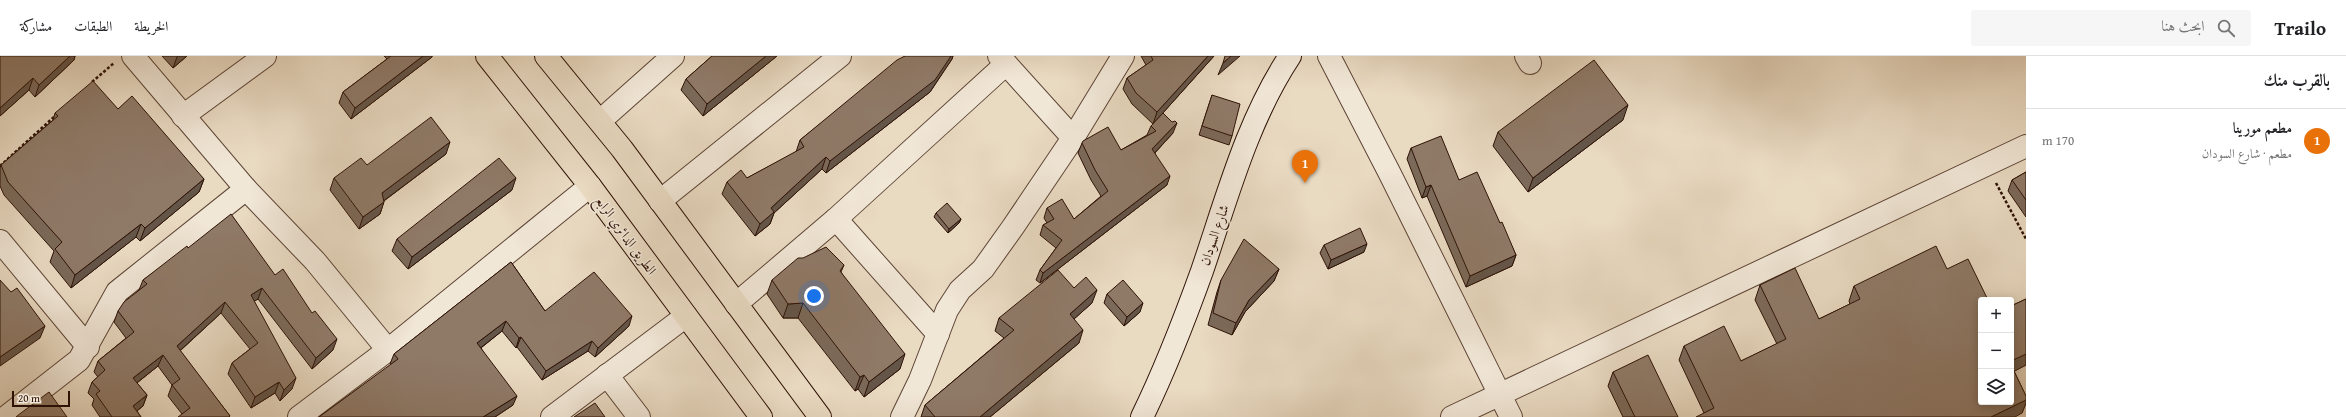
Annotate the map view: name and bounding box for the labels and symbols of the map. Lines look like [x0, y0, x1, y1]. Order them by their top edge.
pin: 1 [1292, 150, 1318, 183]
street label: الطريق الدائري الرابع [587, 191, 662, 281]
street label: شارع السودان [1194, 202, 1236, 269]
your location [804, 286, 824, 306]
scale bar [12, 389, 70, 408]

